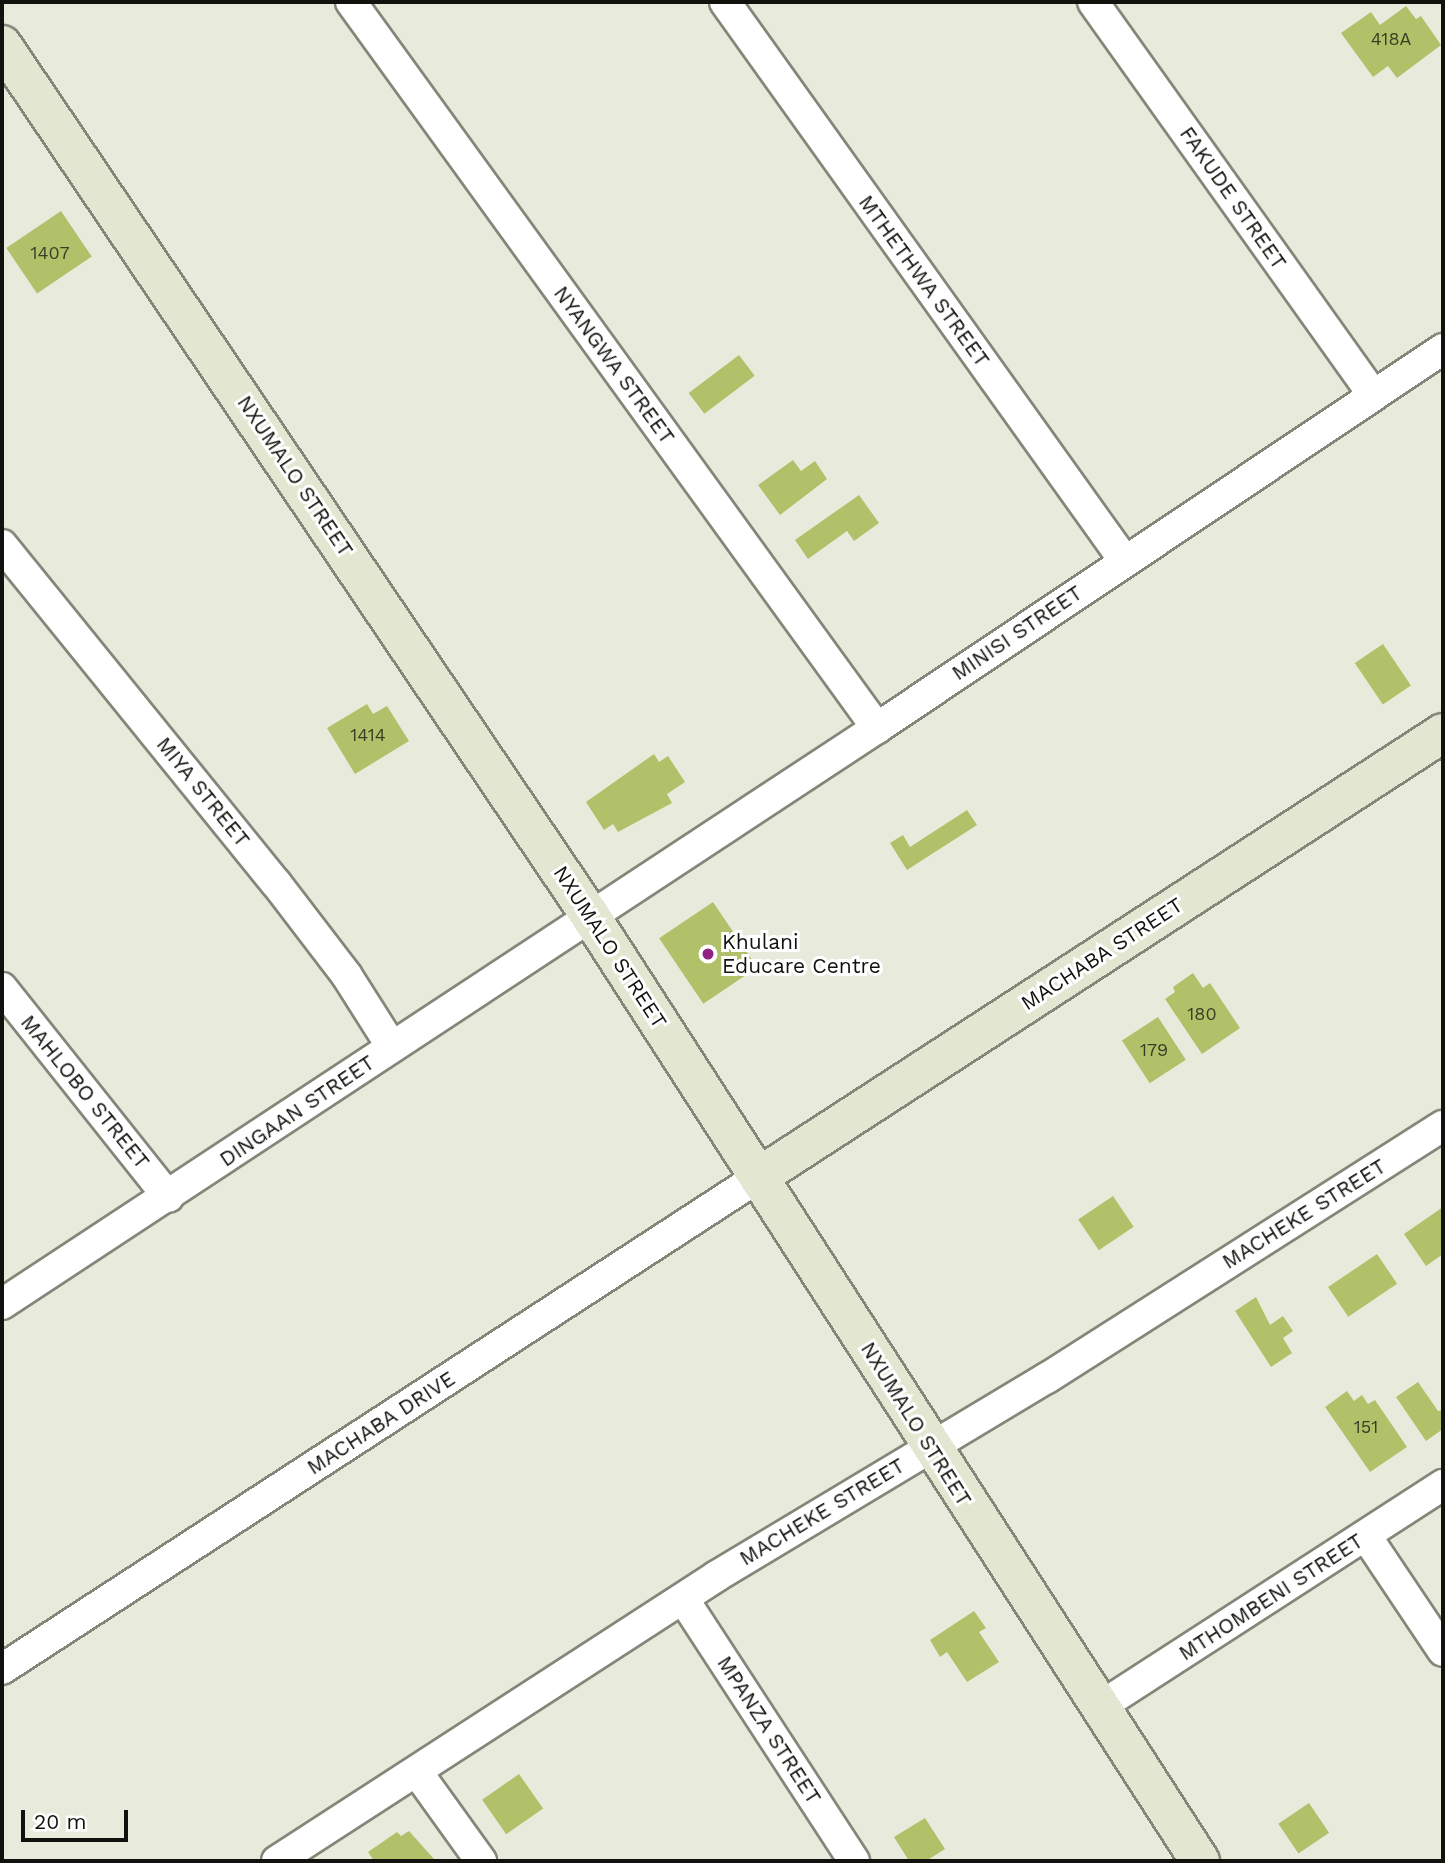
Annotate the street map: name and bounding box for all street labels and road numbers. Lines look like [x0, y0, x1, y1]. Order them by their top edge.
street label: FAKUDE STREET [1174, 122, 1292, 274]
street label: MTHETHWA STREET [853, 190, 995, 372]
street label: NYANGWA STREET [548, 281, 680, 449]
street label: NXUMALO STREET [232, 391, 358, 561]
street label: MINISI STREET [947, 580, 1087, 686]
street label: MIYA STREET [151, 732, 255, 852]
street label: NXUMALO STREET [548, 861, 672, 1033]
street label: MACHABA STREET [1016, 892, 1188, 1016]
street label: MAHLOBO STREET [15, 1010, 155, 1174]
street label: DINGAAN STREET [215, 1050, 379, 1172]
street label: MACHEKE STREET [1218, 1154, 1390, 1274]
street label: NXUMALO STREET [855, 1337, 977, 1511]
street label: MACHABA DRIVE [302, 1366, 460, 1480]
street label: MACHEKE STREET [735, 1453, 909, 1571]
street label: MTHOMBENI STREET [1174, 1528, 1368, 1666]
street label: MPANZA STREET [712, 1651, 826, 1809]

